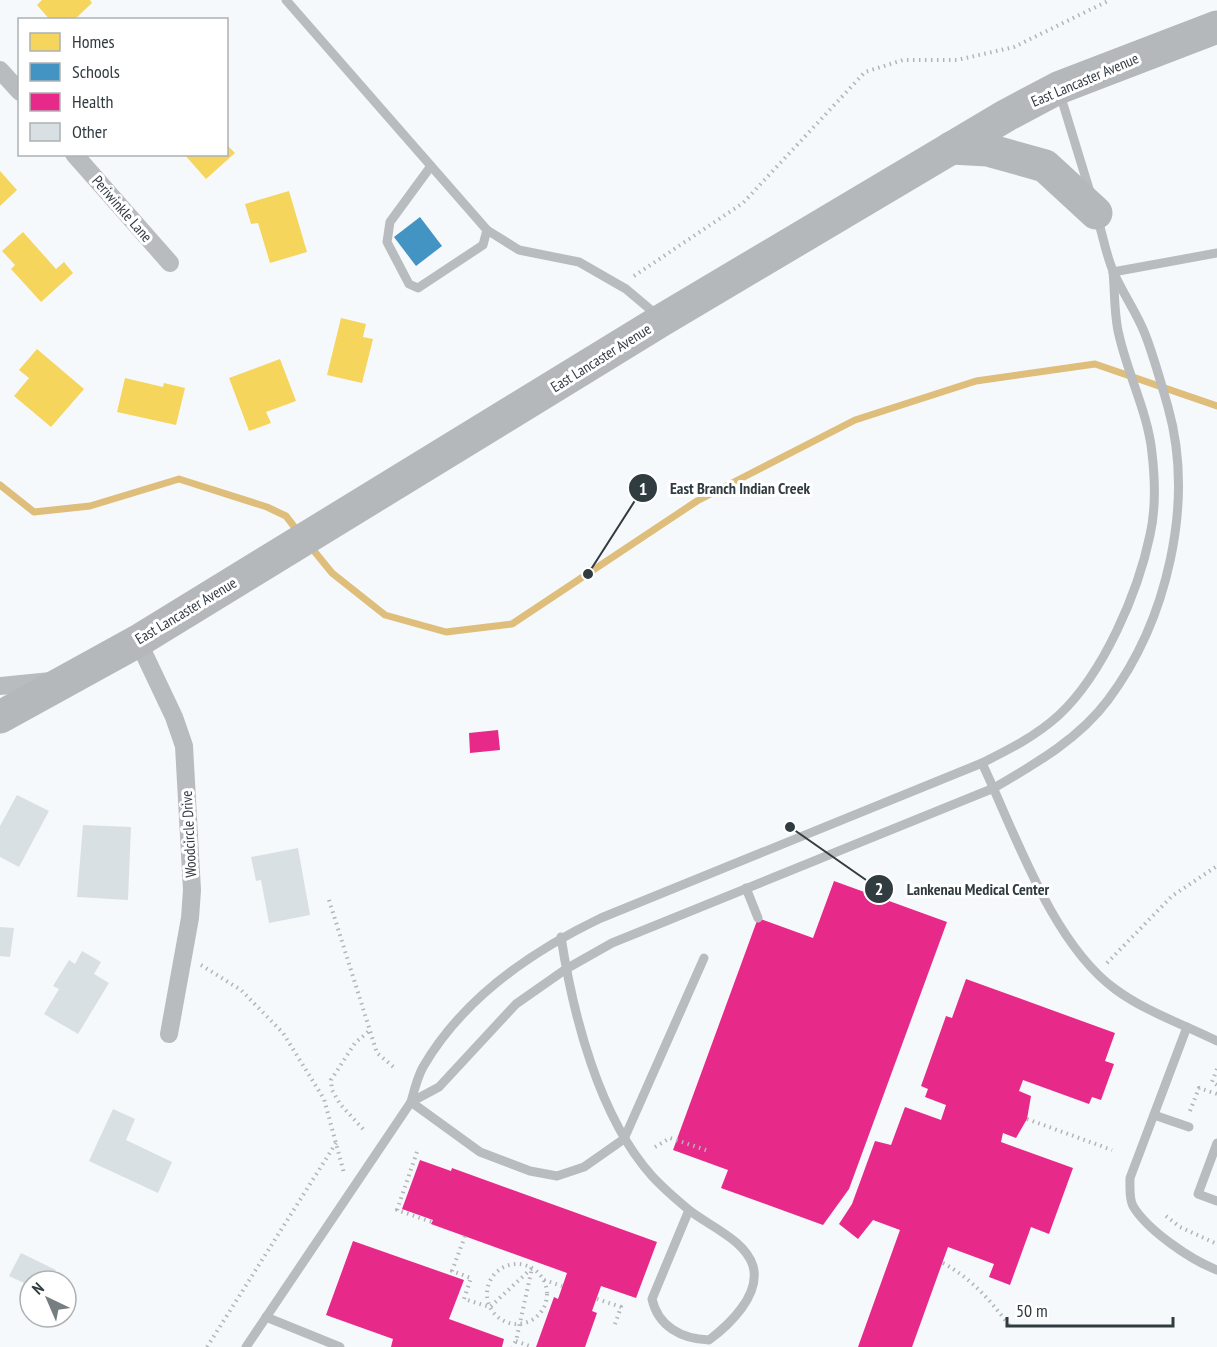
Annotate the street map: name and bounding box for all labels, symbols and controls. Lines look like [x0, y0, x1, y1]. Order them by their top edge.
legend [18, 18, 228, 156]
text: Homes [72, 30, 115, 53]
street label: East Lancaster Avenue [1028, 48, 1141, 111]
text: Schools [72, 60, 120, 83]
text: Health [72, 90, 113, 113]
text: Other [72, 120, 107, 143]
street label: Periwinkle Lane [88, 171, 156, 246]
street label: East Lancaster Avenue [547, 319, 654, 396]
callout: East Branch Indian Creek [628, 471, 822, 505]
text: 1 [639, 477, 647, 500]
text: East Branch Indian Creek [670, 478, 810, 498]
street label: East Lancaster Avenue [132, 573, 240, 648]
street label: Woodcircle Drive [177, 790, 200, 878]
callout: Lankenau Medical Center [864, 872, 1061, 906]
text: 2 [875, 877, 883, 900]
text: Lankenau Medical Center [907, 879, 1050, 899]
north arrow [18, 1269, 78, 1329]
text: N [28, 1278, 48, 1298]
scale bar [1007, 1290, 1174, 1328]
text: 50 m [1016, 1299, 1048, 1322]

